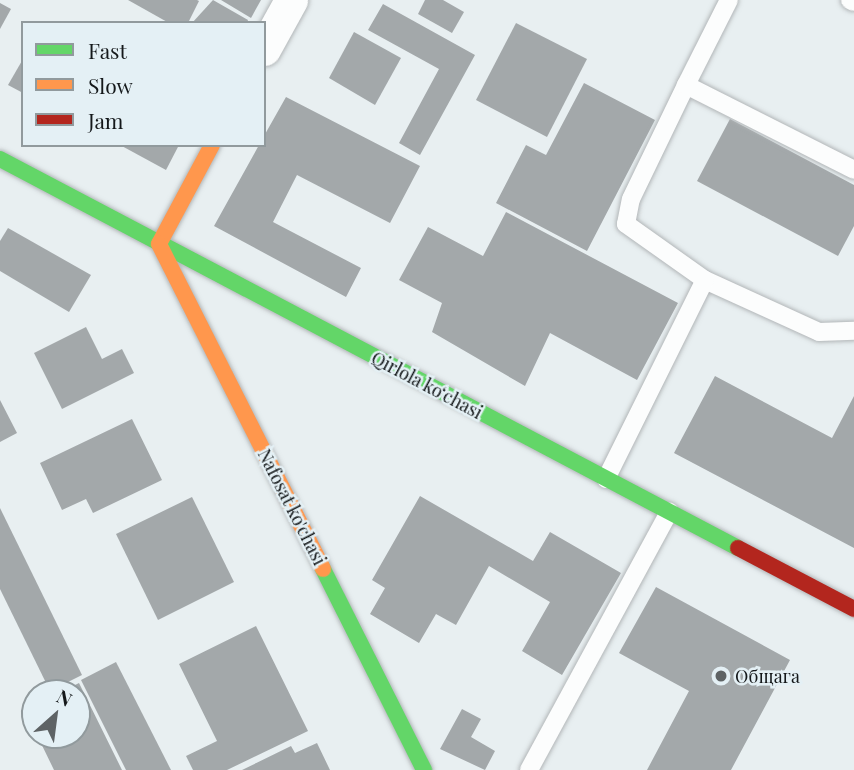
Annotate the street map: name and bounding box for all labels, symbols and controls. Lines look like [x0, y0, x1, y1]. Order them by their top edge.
legend [21, 21, 266, 147]
text: Fast [88, 36, 127, 64]
text: Slow [88, 71, 133, 99]
text: Jam [88, 106, 124, 134]
street label: Qirlola koʻchasi [367, 347, 487, 423]
street label: Nafosat ko'chasi [253, 445, 331, 569]
place label: Общага [735, 665, 800, 687]
marker: Общага [713, 668, 729, 684]
north arrow [21, 679, 91, 749]
text: N [53, 683, 77, 712]

